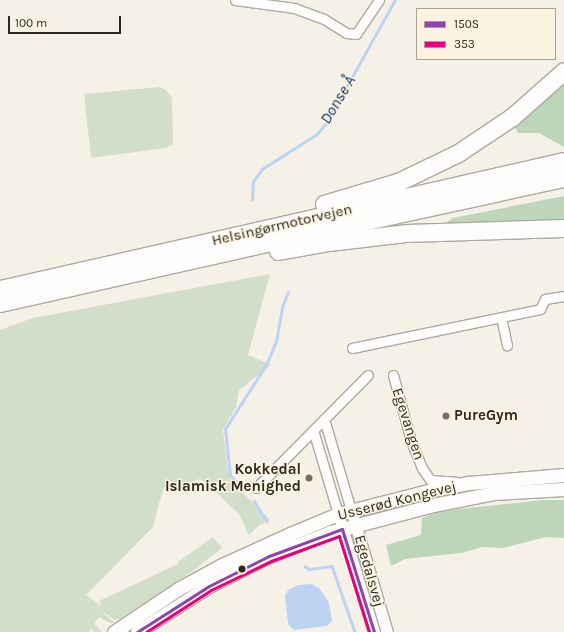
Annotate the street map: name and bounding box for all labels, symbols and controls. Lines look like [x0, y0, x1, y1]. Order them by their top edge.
scale bar [10, 8, 123, 34]
legend [416, 8, 556, 60]
text: 100 m [15, 16, 47, 30]
text: 150S [454, 17, 479, 31]
text: 353 [454, 37, 475, 51]
water label: Donse Å [316, 72, 360, 128]
street label: Helsingørmotorvejen [210, 200, 354, 250]
street label: Egevangen [388, 386, 428, 462]
place label: PureGym [454, 407, 518, 425]
marker: PureGym [441, 411, 451, 421]
place label: Kokkedal Islamisk Menighed [165, 460, 301, 495]
marker: Kokkedal Islamisk Menighed [304, 473, 314, 483]
street label: Usserød Kongevej [336, 478, 458, 524]
street label: Egedalsvej [350, 533, 388, 609]
unlabelled marker [237, 564, 247, 574]

